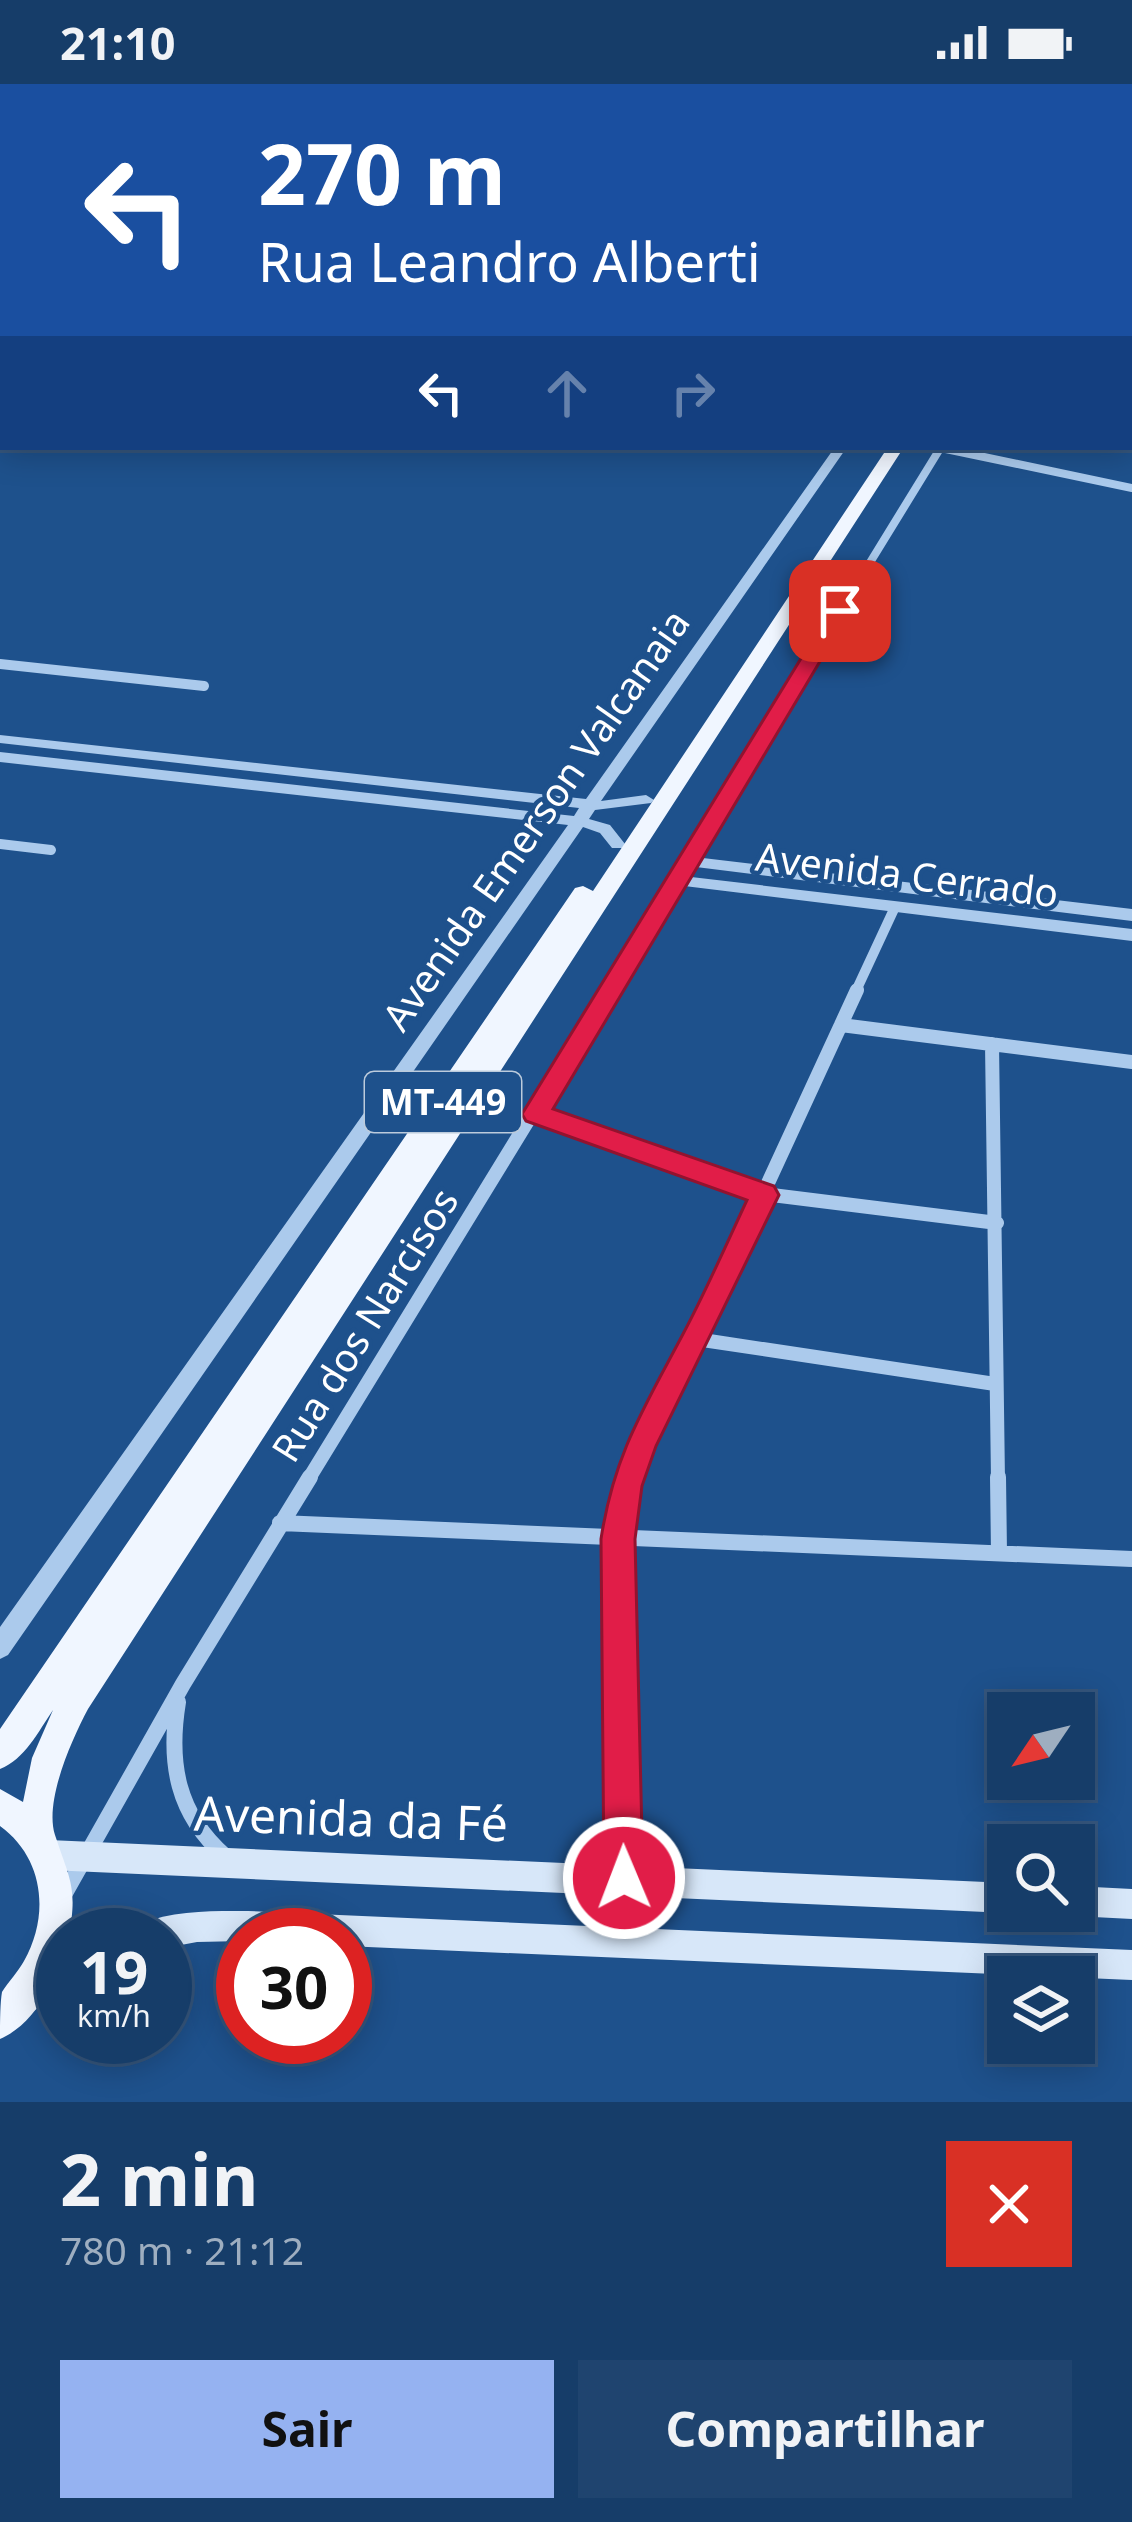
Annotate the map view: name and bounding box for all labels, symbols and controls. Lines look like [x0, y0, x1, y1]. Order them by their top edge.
text: 21:10 [60, 12, 176, 73]
text: 270 m [258, 115, 506, 230]
icon: left [60, 132, 216, 288]
text: Rua Leandro Alberti [258, 224, 761, 298]
icon: left [408, 360, 474, 426]
icon: ahead [534, 360, 600, 426]
icon: right [660, 360, 726, 426]
pin [789, 560, 891, 662]
icon: arrive [807, 578, 873, 644]
street label: Avenida Emerson Valcanaia [369, 598, 701, 1040]
street label: Avenida Cerrado [753, 829, 1061, 918]
road number: MT-449 [365, 1072, 521, 1132]
street label: Rua dos Narcisos [258, 1177, 469, 1471]
north arrow [987, 1692, 1095, 1800]
map controls [987, 1692, 1095, 2064]
street label: Avenida da Fé [193, 1780, 509, 1855]
position arrow [561, 1815, 687, 1941]
button: search [987, 1824, 1095, 1932]
speed limit sign: 30 [216, 1908, 372, 2064]
text: 19 [80, 1930, 148, 2012]
button: layers [987, 1956, 1095, 2064]
text: km/h [77, 1995, 151, 2036]
text: 2 min [60, 2129, 258, 2227]
button: close [946, 2141, 1072, 2267]
text: 780 m · 21:12 [60, 2223, 304, 2276]
button: Sair [60, 2360, 554, 2498]
button: Compartilhar [578, 2360, 1072, 2498]

